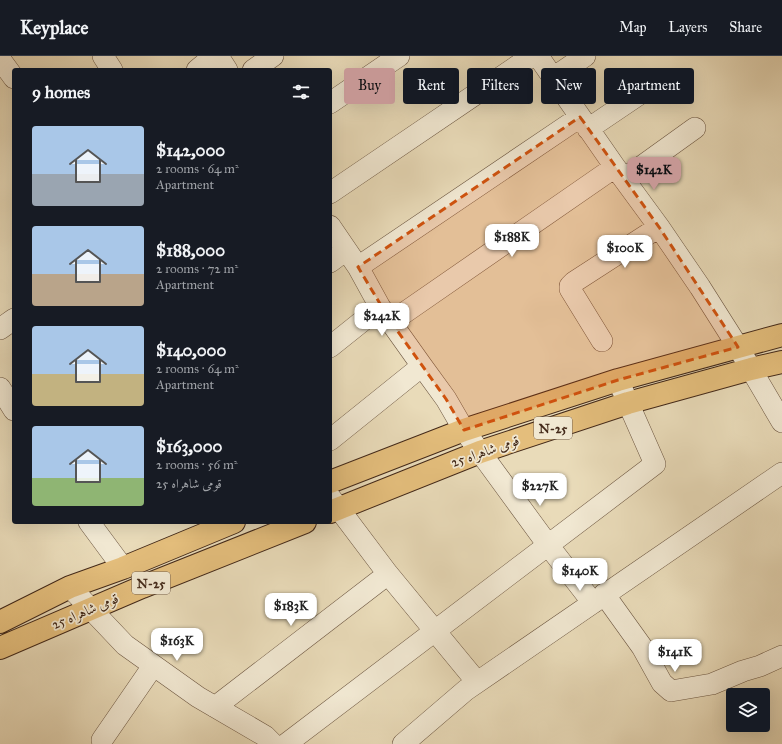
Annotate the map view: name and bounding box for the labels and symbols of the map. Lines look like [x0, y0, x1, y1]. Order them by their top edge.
pin: $142K [626, 157, 682, 191]
pin: $188K [484, 224, 540, 258]
pin: $100K [597, 235, 653, 269]
pin: $242K [354, 303, 410, 337]
road number: N-25 [534, 417, 572, 439]
street label: قومی شاہراہ 25 [449, 432, 521, 471]
pin: $227K [512, 473, 568, 507]
pin: $140K [552, 558, 608, 592]
road number: N-25 [132, 572, 170, 594]
street label: قومی شاہراہ 25 [49, 590, 121, 633]
pin: $183K [263, 593, 319, 627]
pin: $163K [149, 628, 205, 662]
pin: $141K [647, 639, 703, 673]

